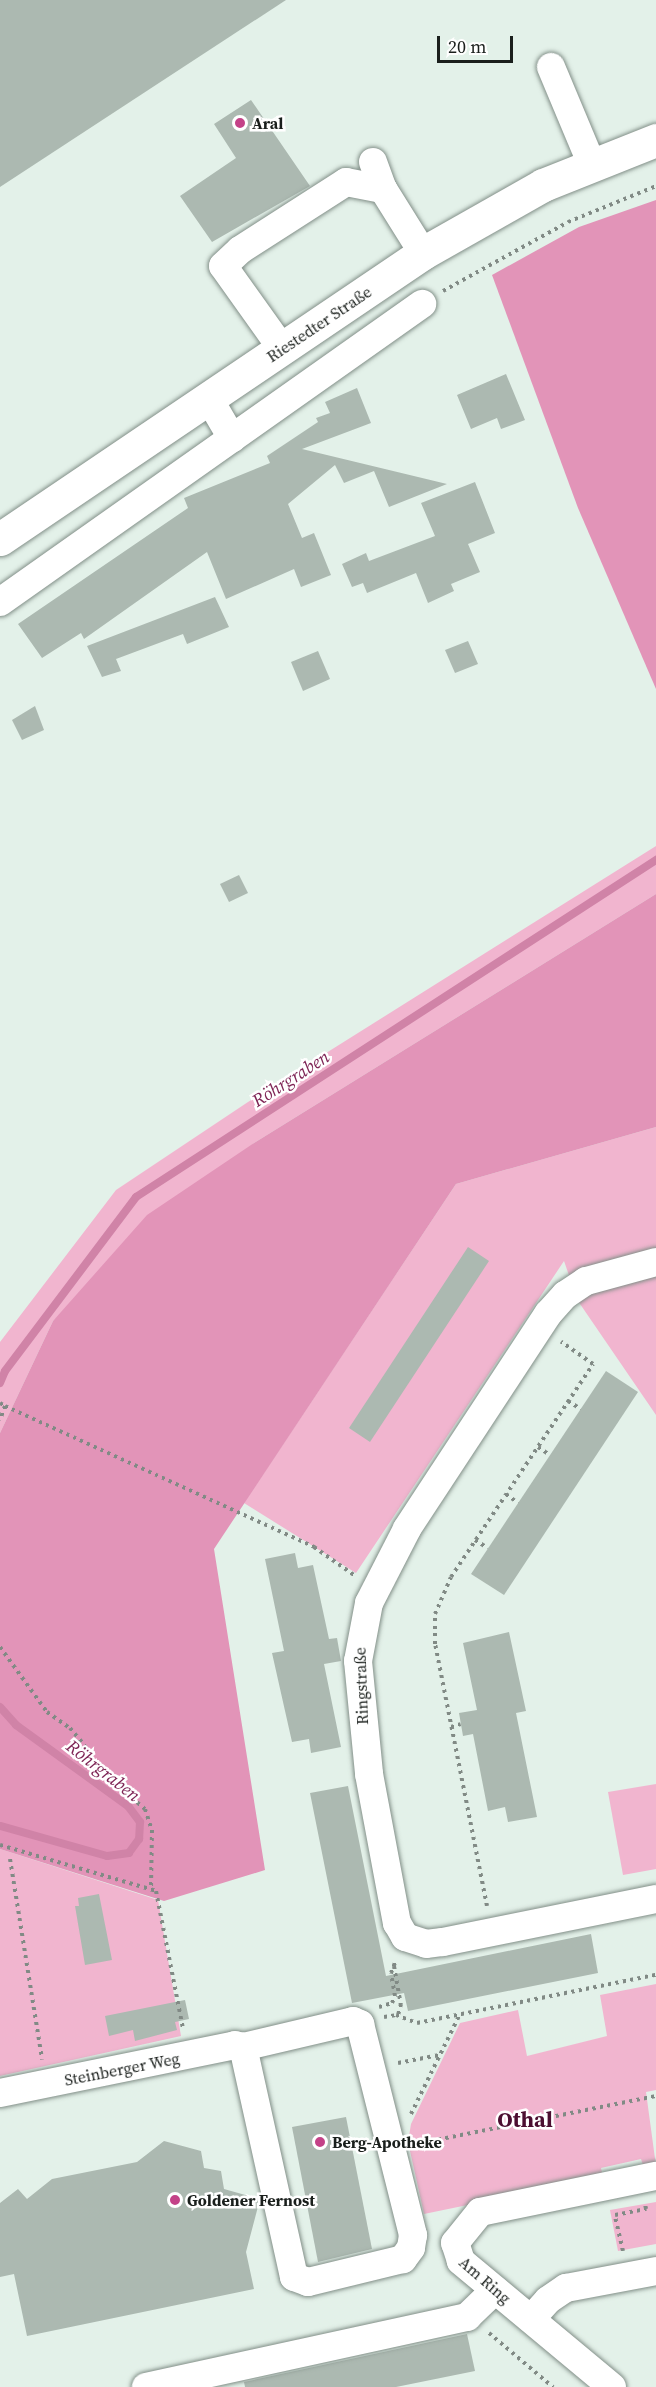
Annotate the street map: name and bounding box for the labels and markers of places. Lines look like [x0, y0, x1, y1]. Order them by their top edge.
place label: Aral [252, 113, 284, 133]
marker: Aral [233, 116, 247, 130]
place label: Berg-Apotheke [332, 2132, 442, 2152]
marker: Berg-Apotheke [313, 2135, 327, 2149]
place label: Goldener Fernost [187, 2190, 315, 2210]
marker: Goldener Fernost [168, 2193, 182, 2207]

